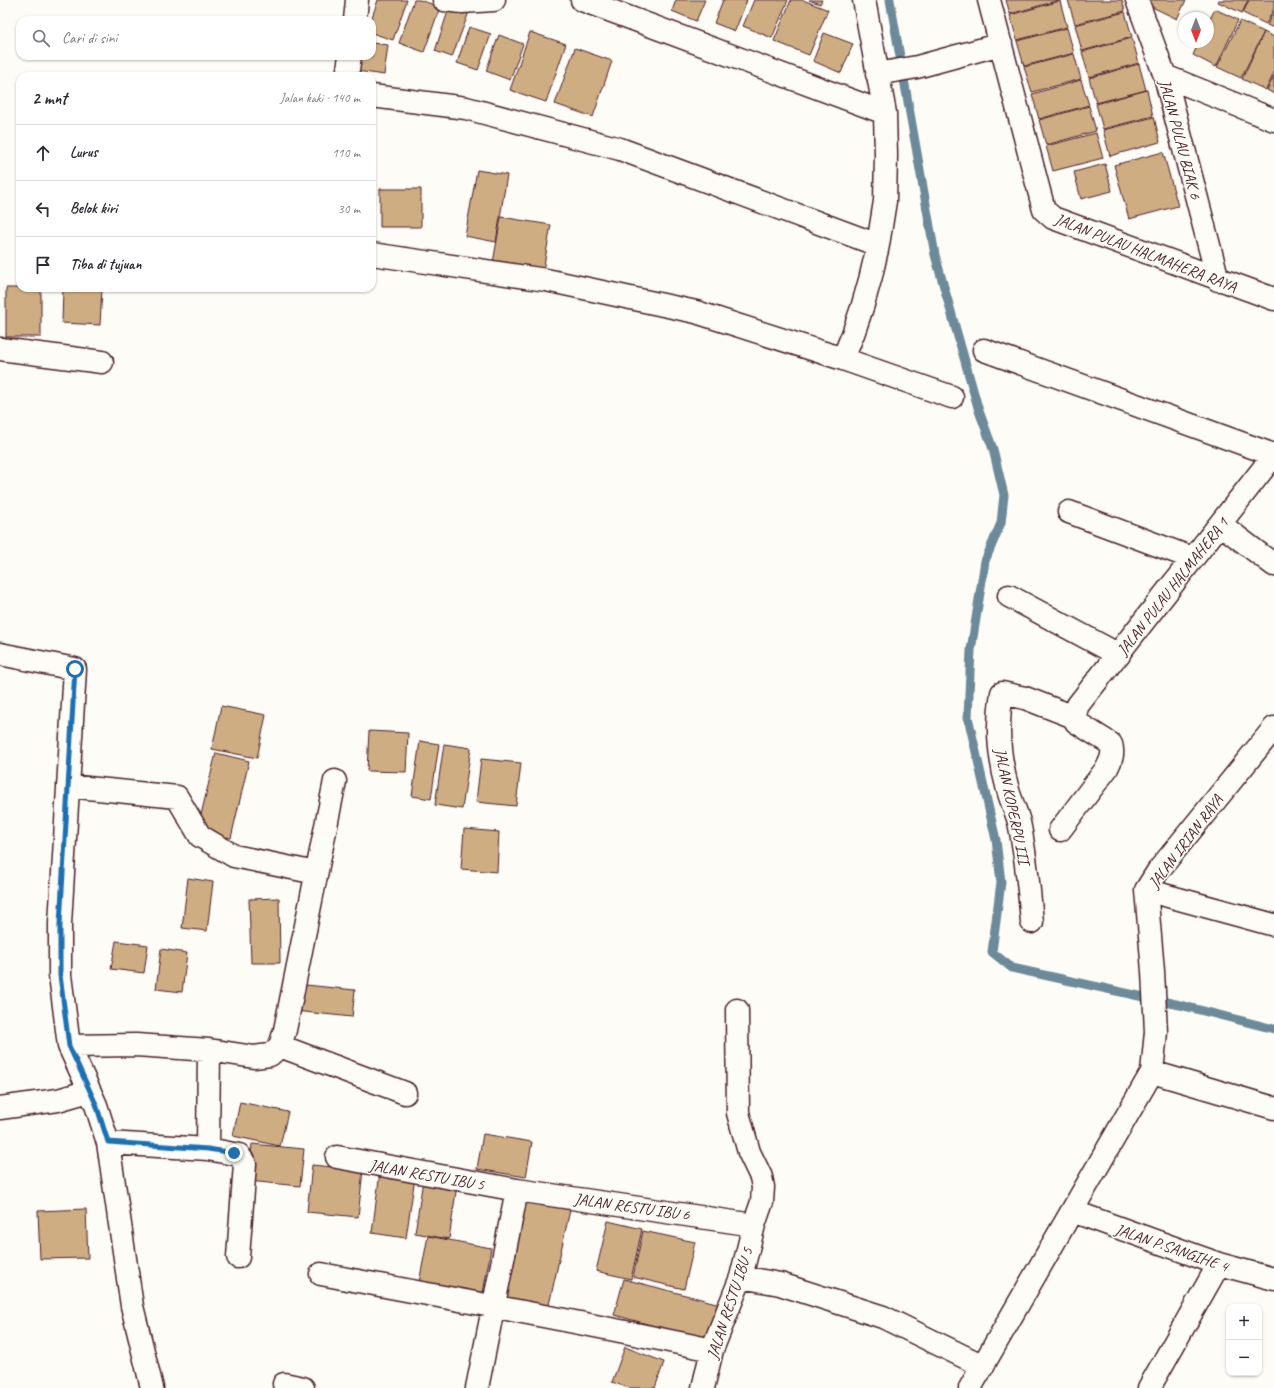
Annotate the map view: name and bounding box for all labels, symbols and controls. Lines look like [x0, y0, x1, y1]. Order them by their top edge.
north arrow [1178, 12, 1214, 48]
search box [16, 16, 376, 60]
icon: search [30, 27, 52, 49]
text: Cari di sini [62, 29, 117, 48]
street label: JALAN PULAU BIAK 6 [1154, 76, 1206, 202]
text: 2 mnt [32, 88, 67, 109]
text: Jalan kaki · 140 m [280, 90, 360, 106]
icon: ahead [32, 142, 54, 164]
text: Lurus [70, 143, 98, 162]
text: 110 m [332, 145, 360, 161]
icon: left [32, 198, 54, 220]
text: Belok kiri [70, 199, 117, 218]
text: 30 m [338, 201, 360, 217]
street label: JALAN PULAU HALMAHERA RAYA [1051, 209, 1240, 297]
icon: arrive [32, 254, 54, 276]
text: Tiba di tujuan [70, 255, 141, 274]
street label: JALAN PULAU HALMAHERA 1 [1112, 513, 1233, 660]
route start [66, 660, 84, 678]
street label: JALAN KOPERPU III [990, 745, 1035, 870]
street label: JALAN IRIAN RAYA [1144, 790, 1228, 893]
route end [225, 1144, 243, 1162]
street label: JALAN RESTU IBU 5 [367, 1155, 486, 1195]
street label: JALAN RESTU IBU 6 [572, 1189, 691, 1225]
street label: JALAN P.SANGIHE 4 [1111, 1219, 1233, 1277]
street label: JALAN RESTU IBU 5 [702, 1244, 758, 1363]
map controls [1226, 1304, 1262, 1376]
button: + [1226, 1304, 1262, 1340]
button: − [1226, 1340, 1262, 1376]

